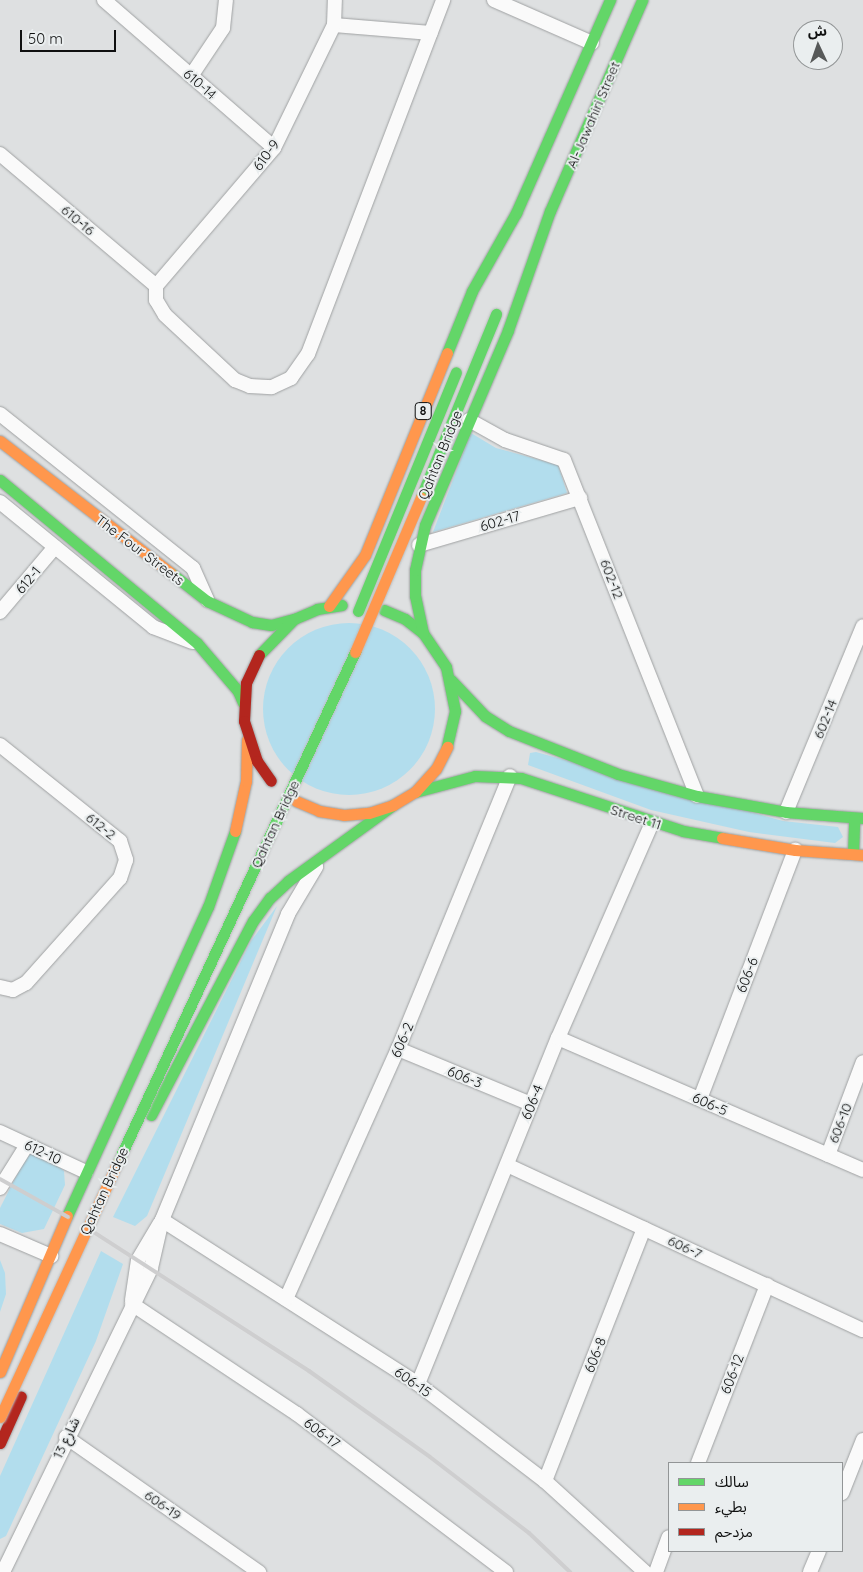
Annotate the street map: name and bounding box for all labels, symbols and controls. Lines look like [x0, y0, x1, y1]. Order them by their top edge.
scale bar [22, 20, 119, 52]
north arrow [793, 20, 843, 70]
text: ش [807, 22, 827, 41]
text: 50 m [28, 29, 63, 48]
street label: Al-Jawahiri Street [563, 59, 623, 171]
street label: 610-14 [180, 65, 220, 103]
street label: 610-9 [249, 136, 283, 174]
street label: 610-16 [58, 201, 98, 239]
road number: 8 [414, 402, 432, 421]
street label: Qahtan Bridge [414, 408, 466, 502]
street label: 602-17 [478, 507, 522, 535]
street label: The Four Streets [92, 511, 188, 589]
street label: 602-12 [597, 557, 627, 601]
street label: 612-1 [12, 563, 44, 597]
street label: 602-14 [810, 697, 840, 741]
street label: Qahtan Bridge [247, 778, 303, 870]
street label: Street 11 [608, 801, 664, 833]
street label: 612-2 [83, 809, 119, 843]
street label: 606-6 [733, 955, 761, 995]
street label: 606-2 [387, 1020, 417, 1060]
street label: 606-3 [445, 1062, 485, 1092]
street label: 606-4 [517, 1082, 547, 1122]
street label: 606-5 [690, 1089, 730, 1119]
street label: 606-10 [825, 1101, 855, 1145]
street label: 612-10 [22, 1136, 64, 1168]
street label: Qahtan Bridge [76, 1145, 132, 1237]
street label: 606-7 [665, 1232, 705, 1262]
street label: 606-8 [581, 1335, 609, 1375]
street label: 606-12 [717, 1352, 747, 1396]
street label: 606-15 [391, 1363, 435, 1401]
street label: 606-17 [301, 1414, 343, 1452]
street label: شارع 13 [49, 1415, 83, 1461]
legend [668, 1462, 843, 1552]
text: سالك [715, 1472, 749, 1491]
street label: 606-19 [141, 1486, 185, 1524]
text: بطيء [715, 1497, 747, 1516]
text: مزدحم [715, 1522, 753, 1541]

